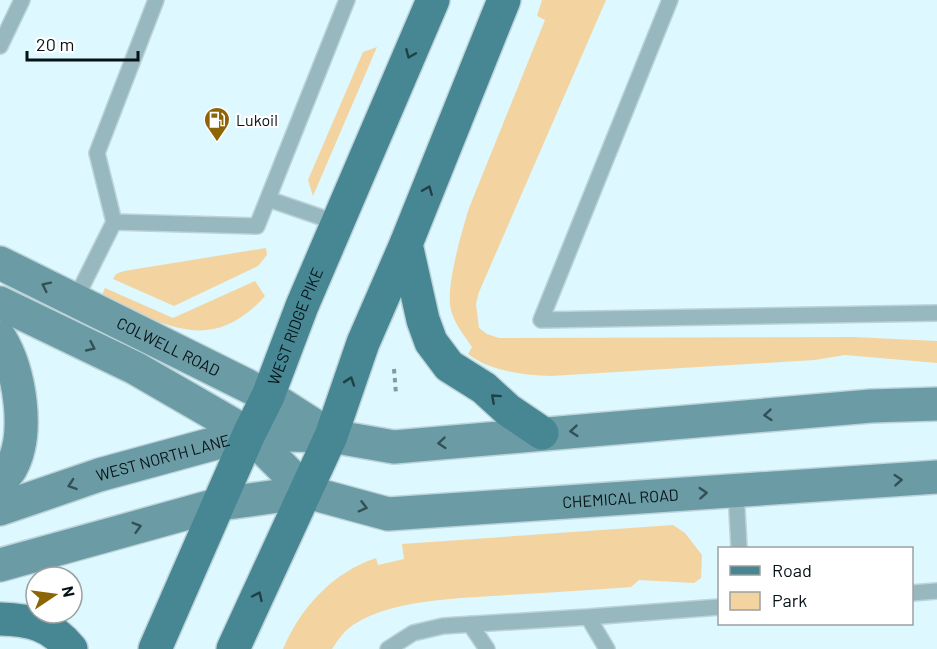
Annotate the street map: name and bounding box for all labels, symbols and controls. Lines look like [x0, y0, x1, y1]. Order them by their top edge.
scale bar [27, 24, 138, 62]
text: 20 m [36, 33, 74, 55]
one-way arrow [405, 47, 417, 58]
fuel station icon: Lukoil [202, 105, 232, 143]
place label: Lukoil [236, 110, 278, 129]
one-way arrow [421, 185, 433, 196]
street label: WEST RIDGE PIKE [263, 264, 326, 387]
one-way arrow [42, 282, 52, 293]
street label: COLWELL ROAD [114, 313, 223, 380]
one-way arrow [84, 339, 95, 351]
one-way arrow [343, 376, 355, 387]
one-way arrow [492, 394, 502, 405]
one-way arrow [763, 408, 772, 421]
one-way arrow [569, 424, 578, 437]
street label: WEST NORTH LANE [94, 430, 232, 484]
one-way arrow [437, 436, 447, 449]
one-way arrow [893, 473, 902, 486]
one-way arrow [67, 477, 78, 490]
street label: CHEMICAL ROAD [562, 484, 679, 511]
one-way arrow [699, 487, 708, 500]
one-way arrow [358, 500, 368, 513]
one-way arrow [131, 522, 142, 534]
legend [718, 547, 913, 625]
text: Road [772, 559, 812, 581]
north arrow [24, 565, 84, 625]
text: N [59, 584, 80, 599]
text: Park [772, 589, 807, 611]
one-way arrow [250, 591, 262, 602]

